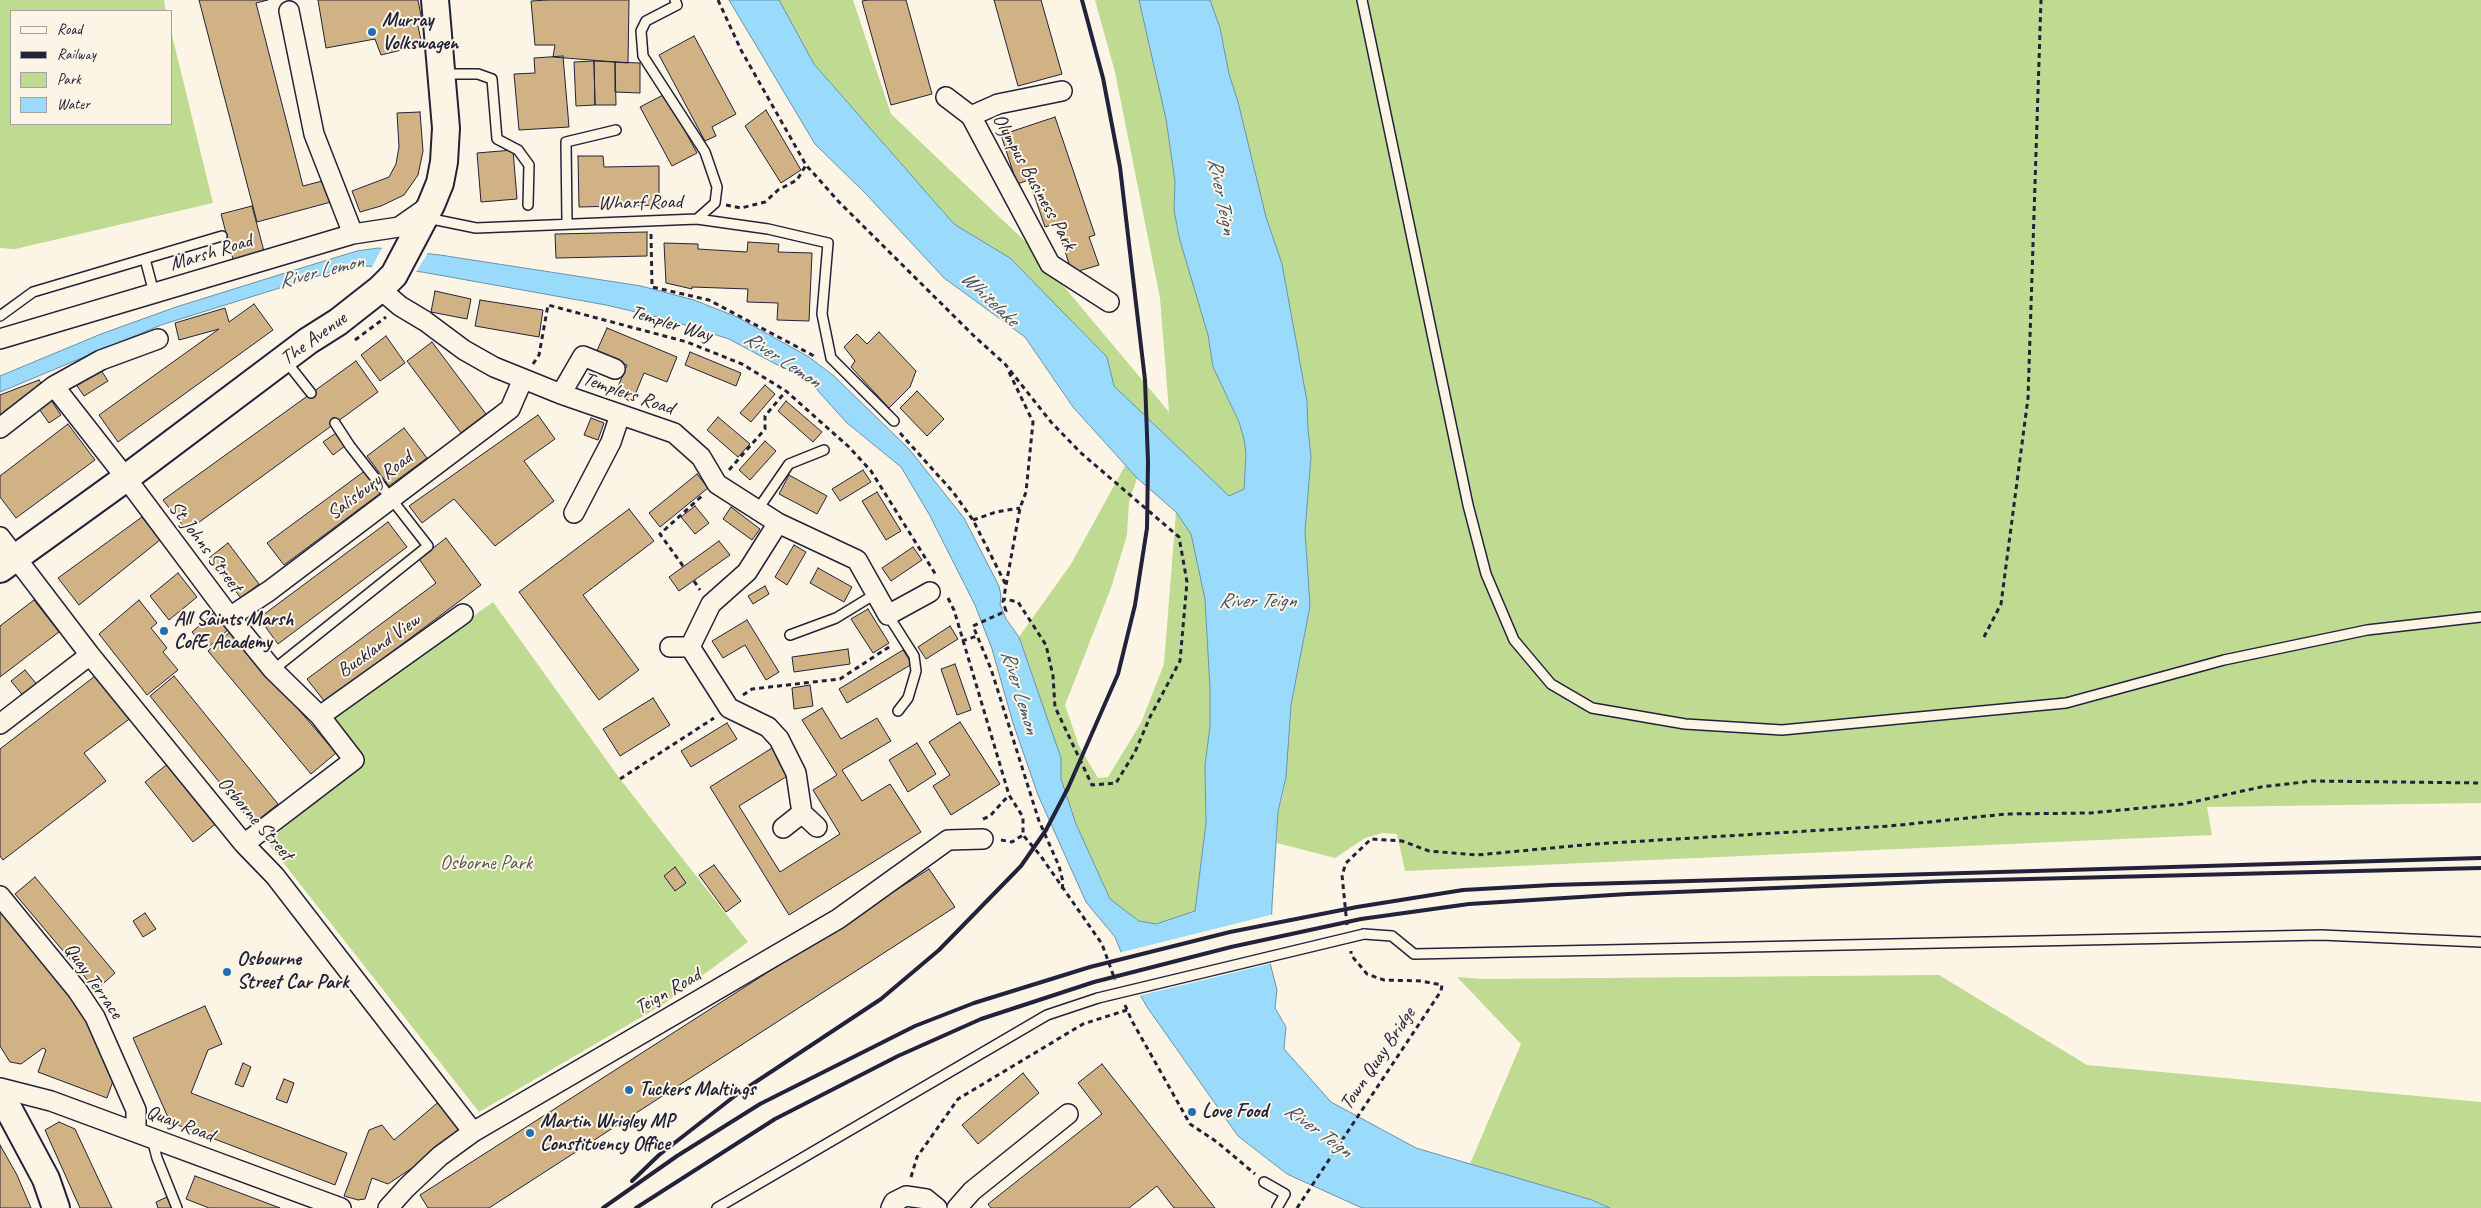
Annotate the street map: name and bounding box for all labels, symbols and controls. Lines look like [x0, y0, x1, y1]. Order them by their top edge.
place label: Murray Volkswagen [382, 9, 458, 56]
legend [10, 10, 172, 125]
text: Road [57, 20, 82, 39]
marker: Murray Volkswagen [366, 26, 378, 38]
text: Railway [57, 45, 96, 64]
text: Park [57, 70, 81, 89]
text: Water [57, 95, 90, 114]
street label: Olympus Business Park [987, 110, 1081, 254]
water label: River Teign [1201, 156, 1241, 236]
street label: Wharf Road [598, 190, 682, 216]
street label: Marsh Road [167, 229, 255, 277]
water label: River Lemon [276, 249, 366, 295]
water label: Whitelake [955, 266, 1023, 332]
street label: Templer Way [627, 300, 715, 348]
street label: The Avenue [276, 307, 352, 371]
water label: River Lemon [739, 326, 825, 394]
street label: Templers Road [579, 367, 677, 421]
street label: Salisbury Road [323, 446, 417, 526]
street label: St Johns Street [163, 497, 247, 597]
water label: River Teign [1218, 588, 1296, 614]
place label: All Saints Marsh CofE Academy [174, 608, 293, 655]
street label: Buckland View [333, 609, 425, 683]
marker: All Saints Marsh CofE Academy [158, 625, 170, 637]
water label: River Lemon [994, 647, 1044, 737]
street label: Osborne Street [212, 772, 298, 866]
park label: Osborne Park [440, 852, 532, 876]
street label: Quay Terrace [58, 938, 128, 1024]
place label: Osbourne Street Car Park [237, 948, 349, 995]
street label: Teign Road [631, 964, 705, 1020]
marker: Osbourne Street Car Park [221, 966, 233, 978]
street label: Town Quay Bridge [1335, 1003, 1421, 1115]
place label: Tuckers Maltings [639, 1078, 755, 1102]
marker: Tuckers Maltings [623, 1084, 635, 1096]
water label: River Teign [1279, 1098, 1357, 1164]
street label: Quay Road [143, 1100, 217, 1148]
place label: Love Food [1202, 1100, 1267, 1124]
marker: Love Food [1186, 1106, 1198, 1118]
place label: Martin Wrigley MP Constituency Office [540, 1110, 674, 1157]
marker: Martin Wrigley MP Constituency Office [524, 1127, 536, 1139]

